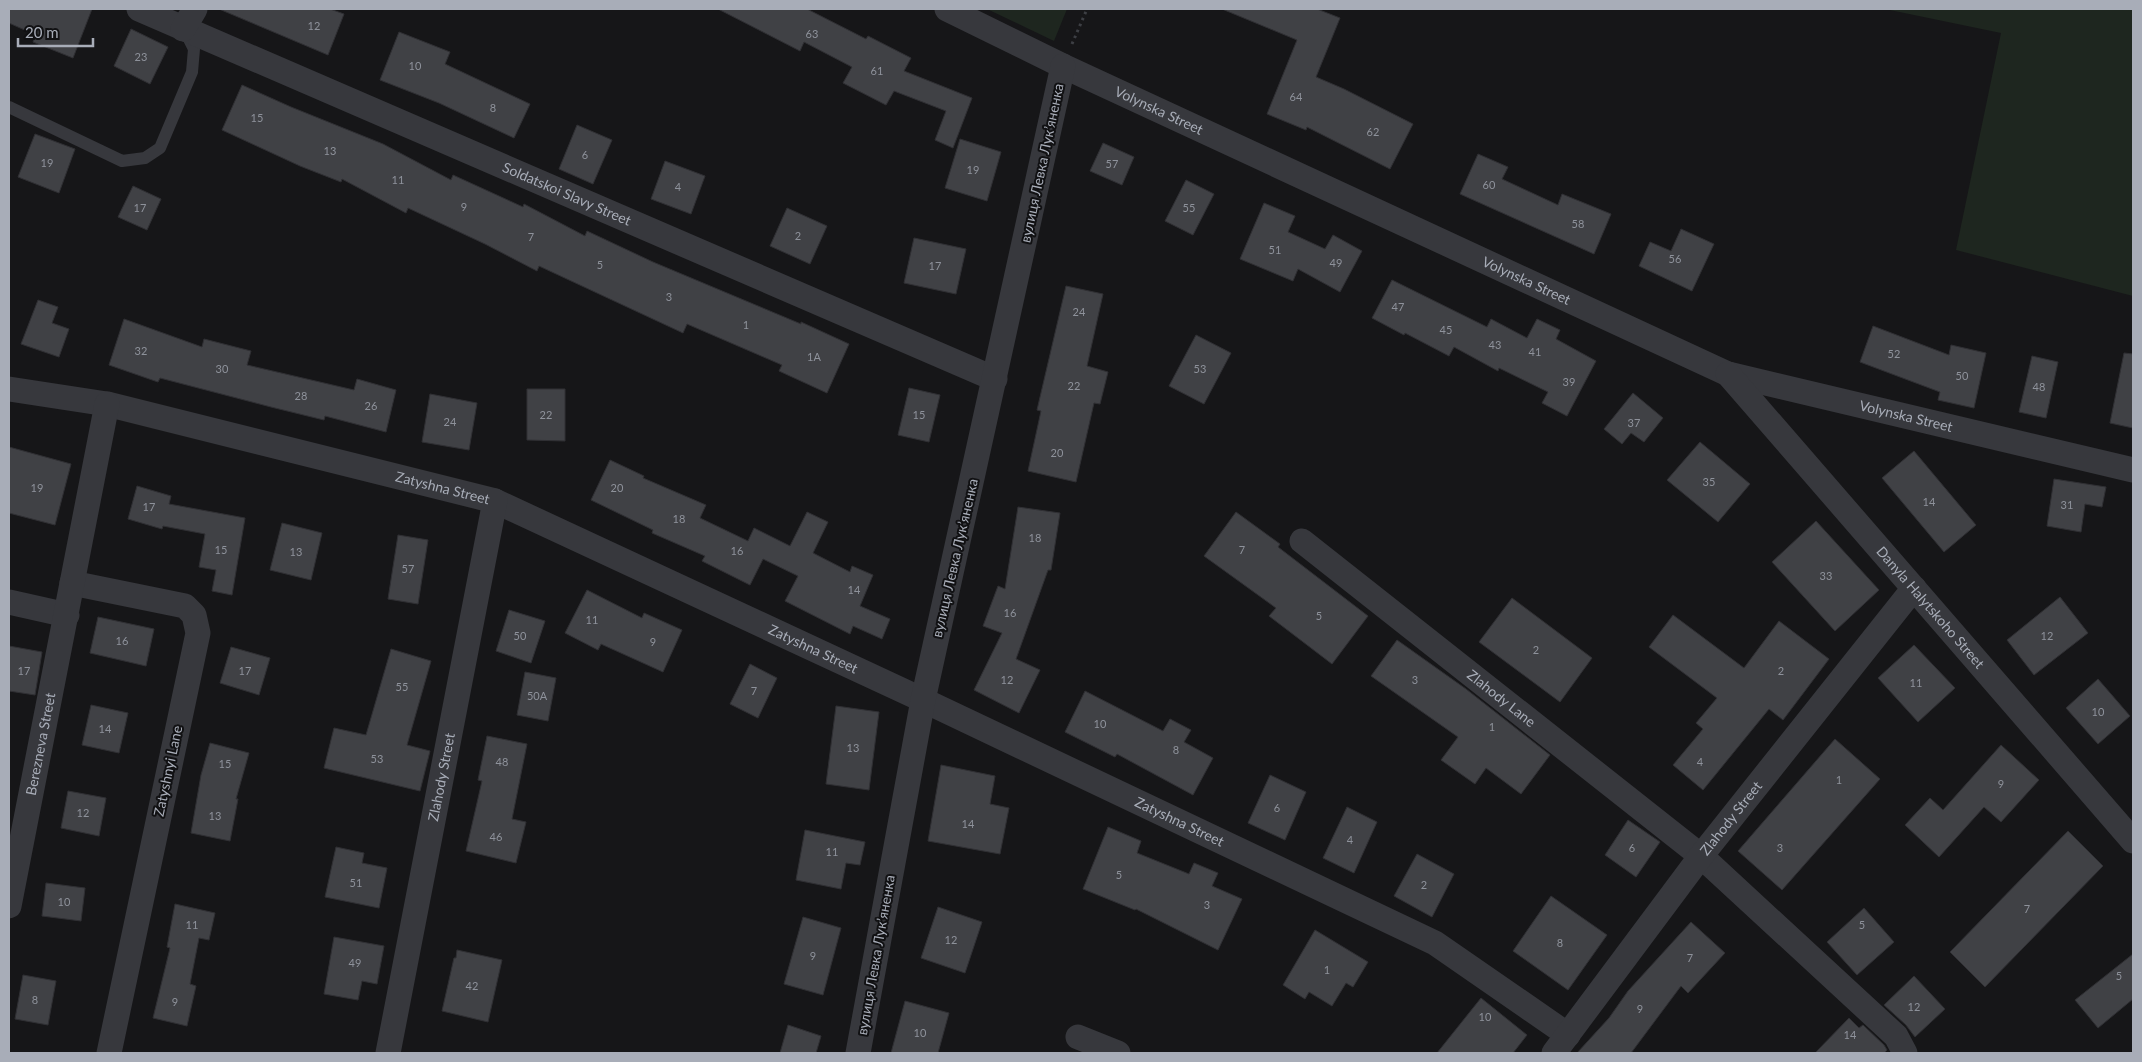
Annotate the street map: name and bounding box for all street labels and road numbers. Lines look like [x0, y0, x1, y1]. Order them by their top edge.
street label: вулиця Левка Лукʼяненка [1016, 82, 1067, 244]
street label: Volynska Street [1112, 82, 1206, 138]
street label: Soldatskoi Slavy Street [500, 158, 634, 229]
street label: Volynska Street [1480, 252, 1574, 308]
street label: Volynska Street [1858, 396, 1954, 435]
street label: Zatyshna Street [394, 467, 492, 507]
street label: вулиця Левка Лукʼяненка [928, 477, 981, 639]
street label: Danyla Halytskoho Street [1873, 543, 1988, 672]
street label: Zatyshna Street [766, 620, 861, 677]
street label: Zlahody Lane [1464, 666, 1539, 730]
street label: Berezneva Street [22, 691, 58, 797]
street label: Zatyshnyi Lane [150, 724, 185, 818]
street label: Zlahody Street [424, 731, 458, 823]
street label: Zlahody Street [1696, 778, 1765, 858]
street label: Zatyshna Street [1132, 793, 1227, 850]
street label: вулиця Левка Лукʼяненка [853, 873, 898, 1036]

